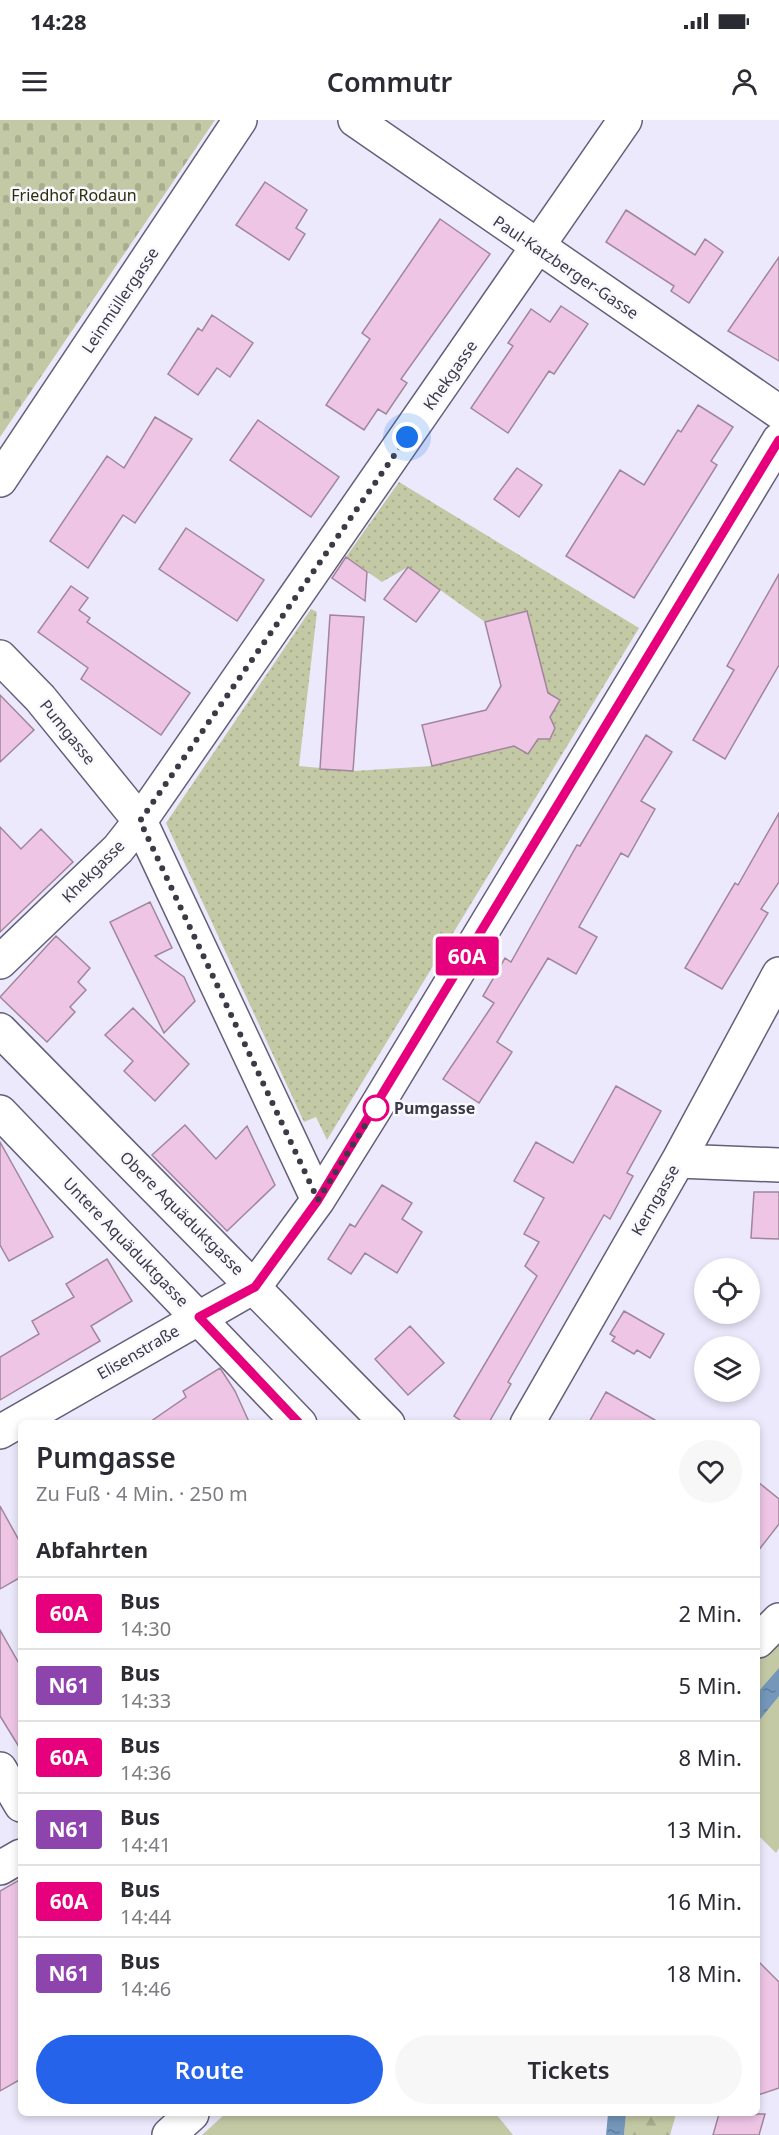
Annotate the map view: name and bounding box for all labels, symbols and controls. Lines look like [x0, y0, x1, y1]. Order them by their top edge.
text: 14:28 [30, 6, 87, 36]
text: Commutr [327, 63, 452, 100]
icon: menu [18, 65, 51, 98]
icon: person [728, 65, 761, 98]
park label: Friedhof Rodaun [11, 184, 137, 206]
street label: Paul-Katzberger-Gasse [489, 210, 643, 324]
street label: Leinmüllergasse [76, 243, 164, 357]
street label: Khekgasse [418, 336, 482, 414]
your location [392, 422, 422, 452]
street label: Pumgasse [35, 695, 101, 769]
street label: Khekgasse [57, 835, 129, 907]
line badge: 60A [432, 936, 502, 976]
text: 60A [448, 942, 486, 970]
marker: Pumgasse [363, 1095, 389, 1121]
place label: Pumgasse [394, 1097, 475, 1119]
street label: Obere Aquäduktgasse [115, 1146, 249, 1280]
street label: Kerngasse [626, 1160, 684, 1240]
street label: Untere Aquäduktgasse [58, 1172, 194, 1312]
map controls [694, 1258, 760, 1402]
button: locate [694, 1258, 760, 1324]
street label: Elisenstraße [93, 1320, 183, 1384]
button: layers [694, 1336, 760, 1402]
text: Pumgasse [36, 1438, 176, 1476]
button: heart [679, 1440, 742, 1503]
text: Zu Fuß · 4 Min. · 250 m [36, 1480, 248, 1507]
text: Abfahrten [36, 1534, 148, 1564]
text: Bus [120, 1585, 160, 1615]
text: 2 Min. [679, 1598, 742, 1628]
text: 60A [50, 1599, 88, 1627]
text: 14:30 [120, 1615, 171, 1642]
text: Bus [120, 1657, 160, 1687]
text: 5 Min. [679, 1670, 742, 1700]
text: N61 [48, 1671, 90, 1699]
text: 14:33 [120, 1687, 171, 1714]
text: Bus [120, 1729, 160, 1759]
text: 8 Min. [679, 1742, 742, 1772]
text: 60A [50, 1743, 88, 1771]
text: 14:36 [120, 1759, 171, 1786]
text: Bus [120, 1801, 160, 1831]
text: 13 Min. [666, 1814, 742, 1844]
text: N61 [48, 1815, 90, 1843]
text: 14:41 [120, 1831, 171, 1858]
text: Bus [120, 1873, 160, 1903]
text: 16 Min. [666, 1886, 742, 1916]
text: 60A [50, 1887, 88, 1915]
text: 14:44 [120, 1903, 171, 1930]
text: Bus [120, 1945, 160, 1975]
text: 18 Min. [666, 1958, 742, 1988]
text: N61 [48, 1959, 90, 1987]
text: 14:46 [120, 1975, 171, 2002]
button: Route [36, 2035, 383, 2104]
button: Tickets [395, 2035, 742, 2104]

